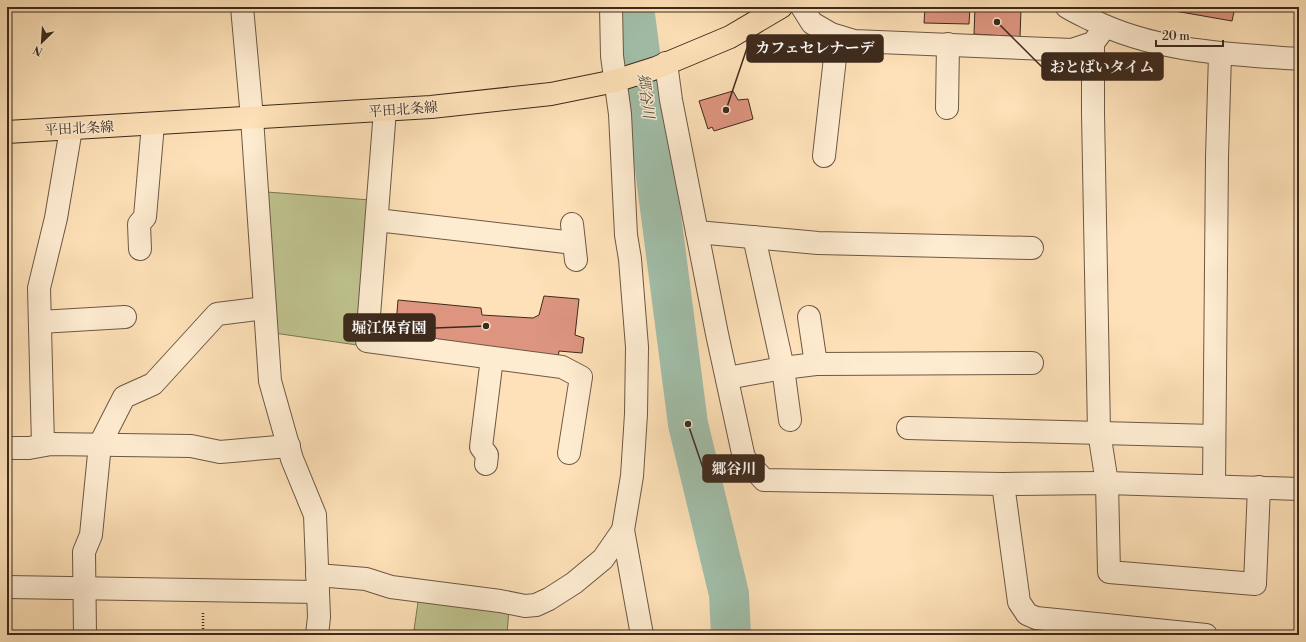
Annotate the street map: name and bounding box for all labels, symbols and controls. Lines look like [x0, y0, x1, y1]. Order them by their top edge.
north arrow [22, 22, 62, 62]
scale bar [1156, 22, 1223, 48]
text: 20 m [1162, 29, 1190, 44]
callout: カフェセレナーデ [747, 35, 883, 62]
text: カフェセレナーデ [755, 39, 875, 58]
text: N [31, 42, 45, 58]
callout: おとばいタイム [1042, 53, 1163, 80]
text: おとばいタイム [1050, 58, 1154, 77]
water label: 郷谷川 [633, 73, 658, 122]
street label: 平田北条線 [368, 99, 439, 121]
street label: 平田北条線 [44, 118, 114, 140]
callout: 堀江保育園 [344, 314, 435, 341]
text: 堀江保育園 [351, 319, 427, 338]
callout: 郷谷川 [703, 455, 764, 482]
text: 郷谷川 [711, 460, 757, 479]

